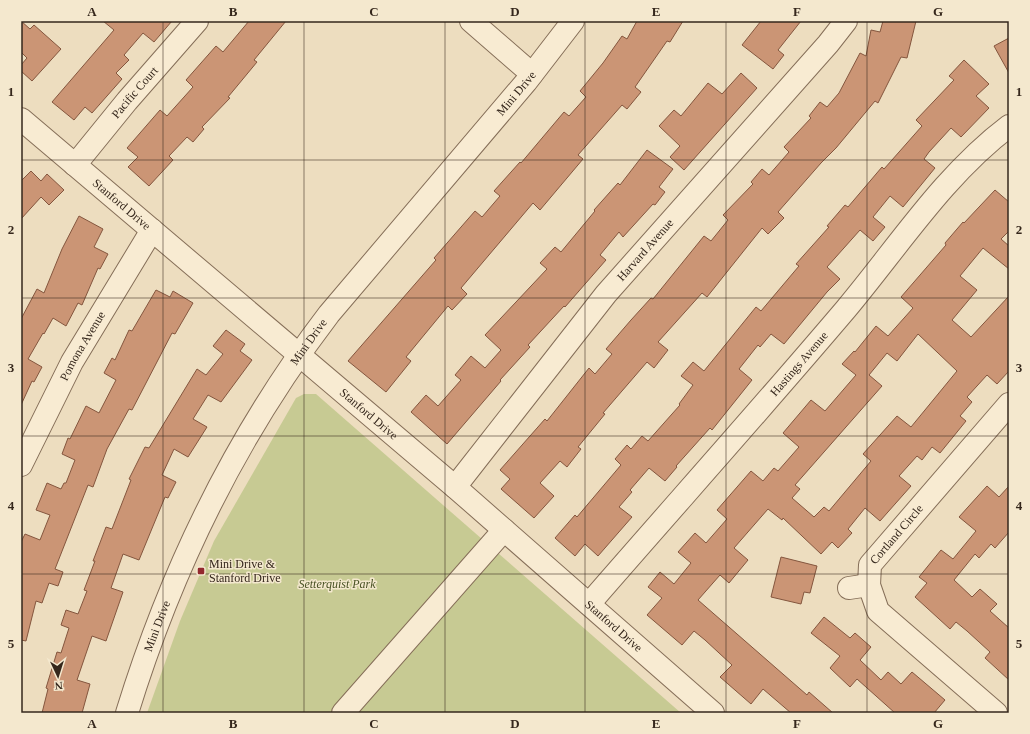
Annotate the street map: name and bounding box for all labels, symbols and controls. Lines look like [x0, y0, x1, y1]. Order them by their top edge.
text: A [87, 4, 97, 19]
text: B [229, 4, 238, 19]
text: C [369, 4, 379, 19]
text: D [510, 4, 520, 19]
text: E [652, 4, 660, 19]
text: F [793, 4, 801, 19]
text: G [933, 4, 943, 19]
street label: Pacific Court [109, 63, 161, 121]
street label: Mini Drive [494, 68, 539, 118]
text: 1 [8, 84, 14, 99]
text: 1 [1016, 84, 1022, 99]
street label: Stanford Drive [90, 176, 154, 233]
street label: Harvard Avenue [614, 216, 676, 284]
text: 2 [8, 222, 14, 237]
text: 2 [1016, 222, 1022, 237]
street label: Pomona Avenue [57, 309, 108, 383]
street label: Mini Drive [287, 316, 330, 368]
street label: Hastings Avenue [767, 329, 831, 399]
text: 3 [8, 360, 15, 375]
text: 3 [1016, 360, 1023, 375]
street label: Stanford Drive [337, 385, 401, 442]
text: 4 [8, 498, 15, 513]
text: 4 [1016, 498, 1023, 513]
street label: Cortland Circle [867, 502, 926, 567]
place label: Mini Drive & Stanford Drive [209, 557, 281, 585]
marker: Mini Drive & Stanford Drive [196, 566, 206, 576]
park label: Setterquist Park [298, 577, 376, 591]
street label: Stanford Drive [582, 597, 645, 655]
street label: Mini Drive [141, 598, 173, 654]
text: 5 [8, 636, 15, 651]
text: 5 [1016, 636, 1023, 651]
north arrow [38, 656, 78, 696]
text: N [54, 680, 63, 692]
text: A [87, 716, 97, 731]
text: B [229, 716, 238, 731]
text: C [369, 716, 379, 731]
text: D [510, 716, 520, 731]
text: E [652, 716, 660, 731]
text: F [793, 716, 801, 731]
text: G [933, 716, 943, 731]

